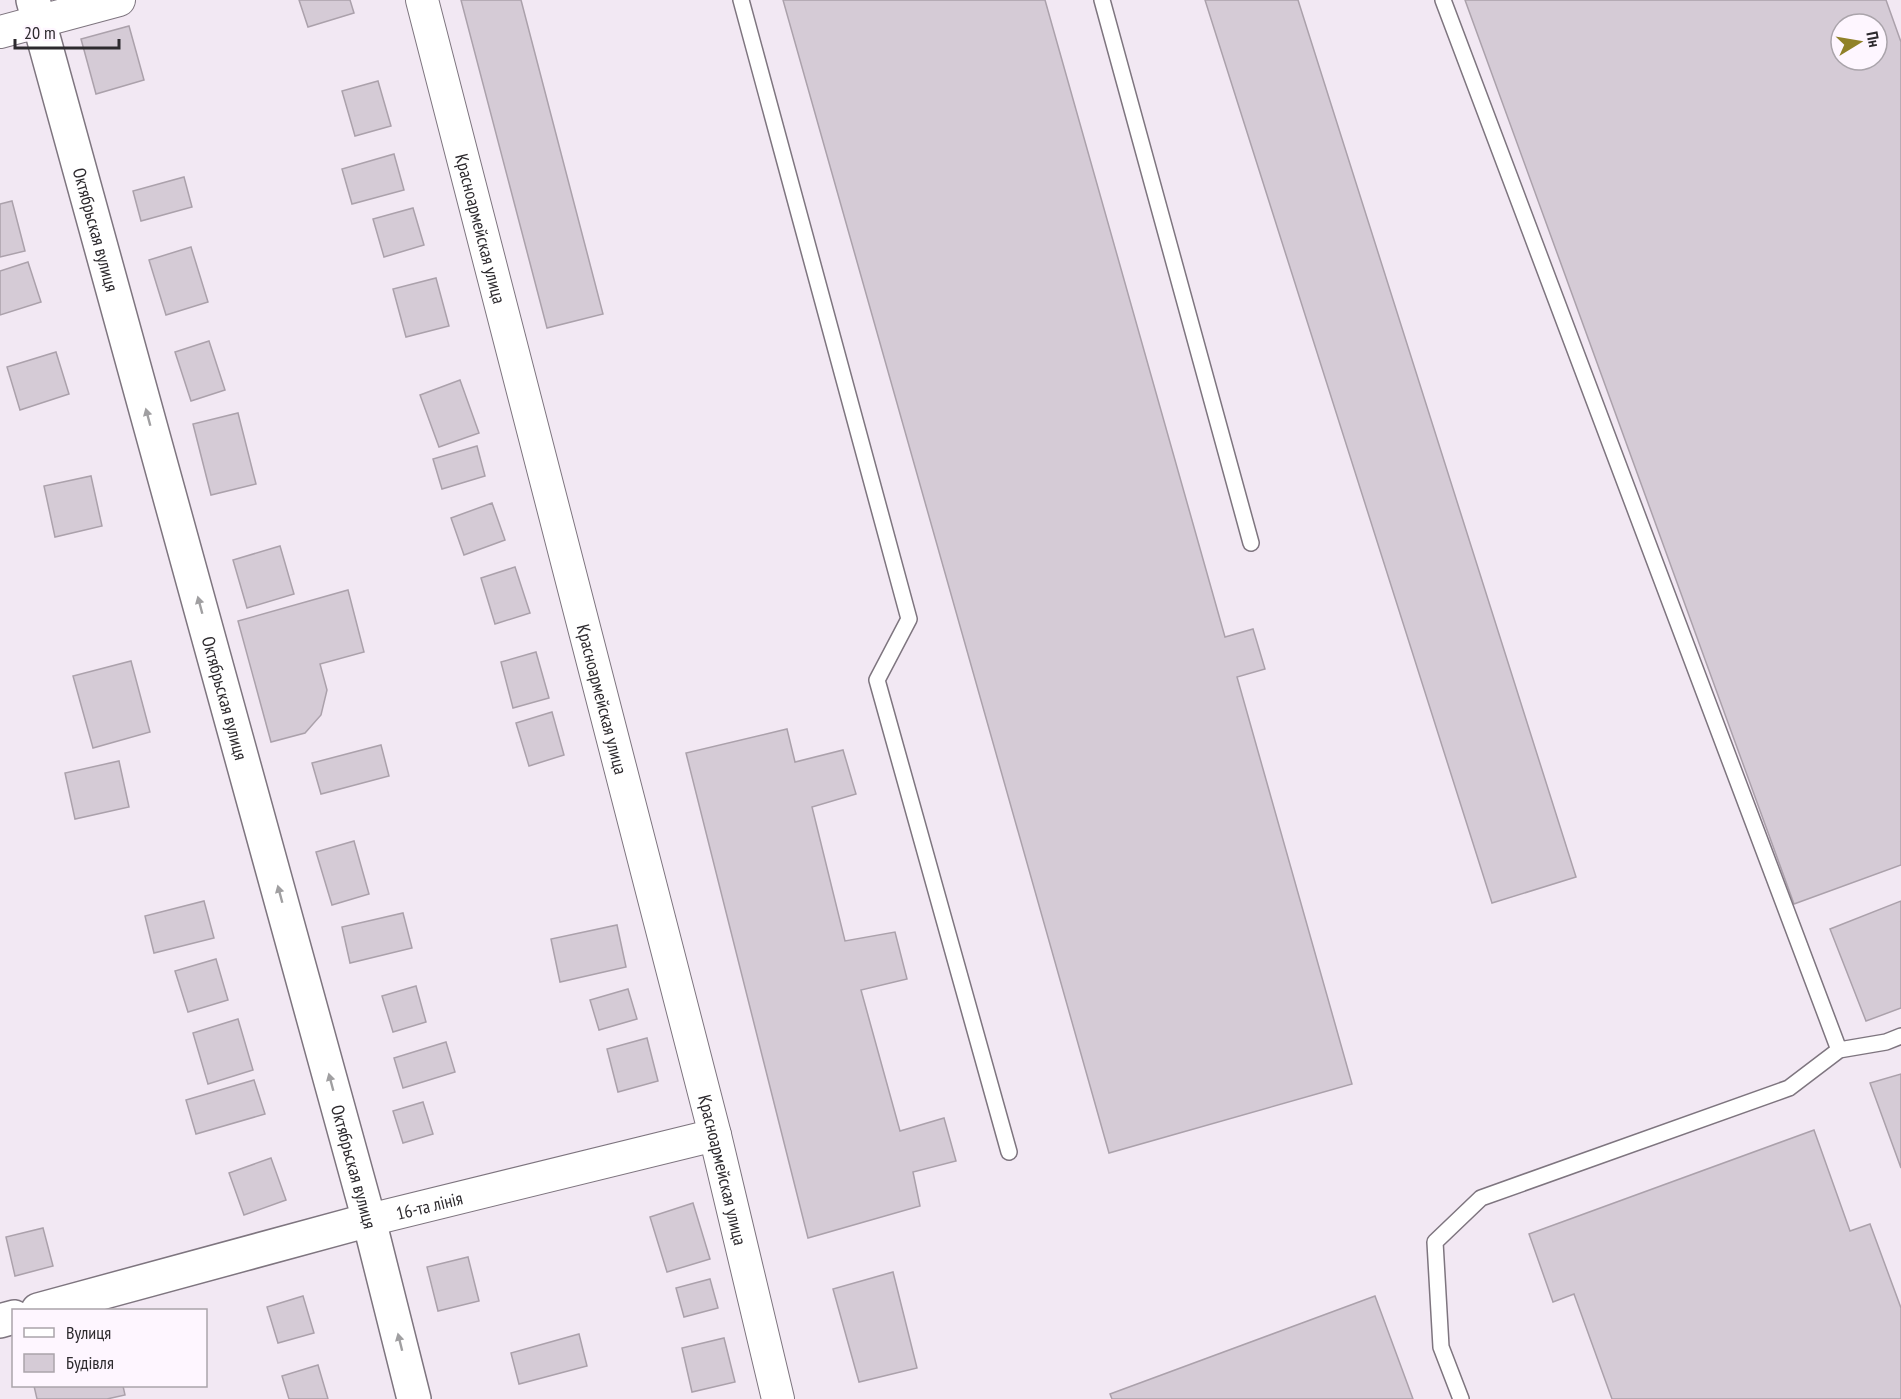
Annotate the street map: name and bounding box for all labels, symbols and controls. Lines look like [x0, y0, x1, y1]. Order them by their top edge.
scale bar [15, 12, 118, 50]
north arrow [1829, 12, 1889, 72]
text: 20 m [24, 21, 56, 44]
text: Пн [1862, 30, 1885, 49]
street label: Красноармейская улица [451, 151, 511, 306]
street label: Октябрьская вулиця [68, 165, 124, 294]
one-way arrow [143, 408, 152, 426]
one-way arrow [195, 596, 204, 614]
street label: Красноармейская улица [572, 622, 633, 777]
street label: Октябрьская вулиця [197, 634, 253, 762]
one-way arrow [274, 885, 284, 903]
one-way arrow [326, 1073, 336, 1091]
street label: Красноармейская улица [694, 1092, 752, 1247]
street label: Октябрьская вулиця [326, 1102, 382, 1231]
street label: 16-та лінія [394, 1186, 465, 1224]
legend [12, 1309, 207, 1387]
text: Вулиця [66, 1321, 111, 1344]
one-way arrow [395, 1333, 405, 1351]
text: Будівля [66, 1351, 114, 1374]

